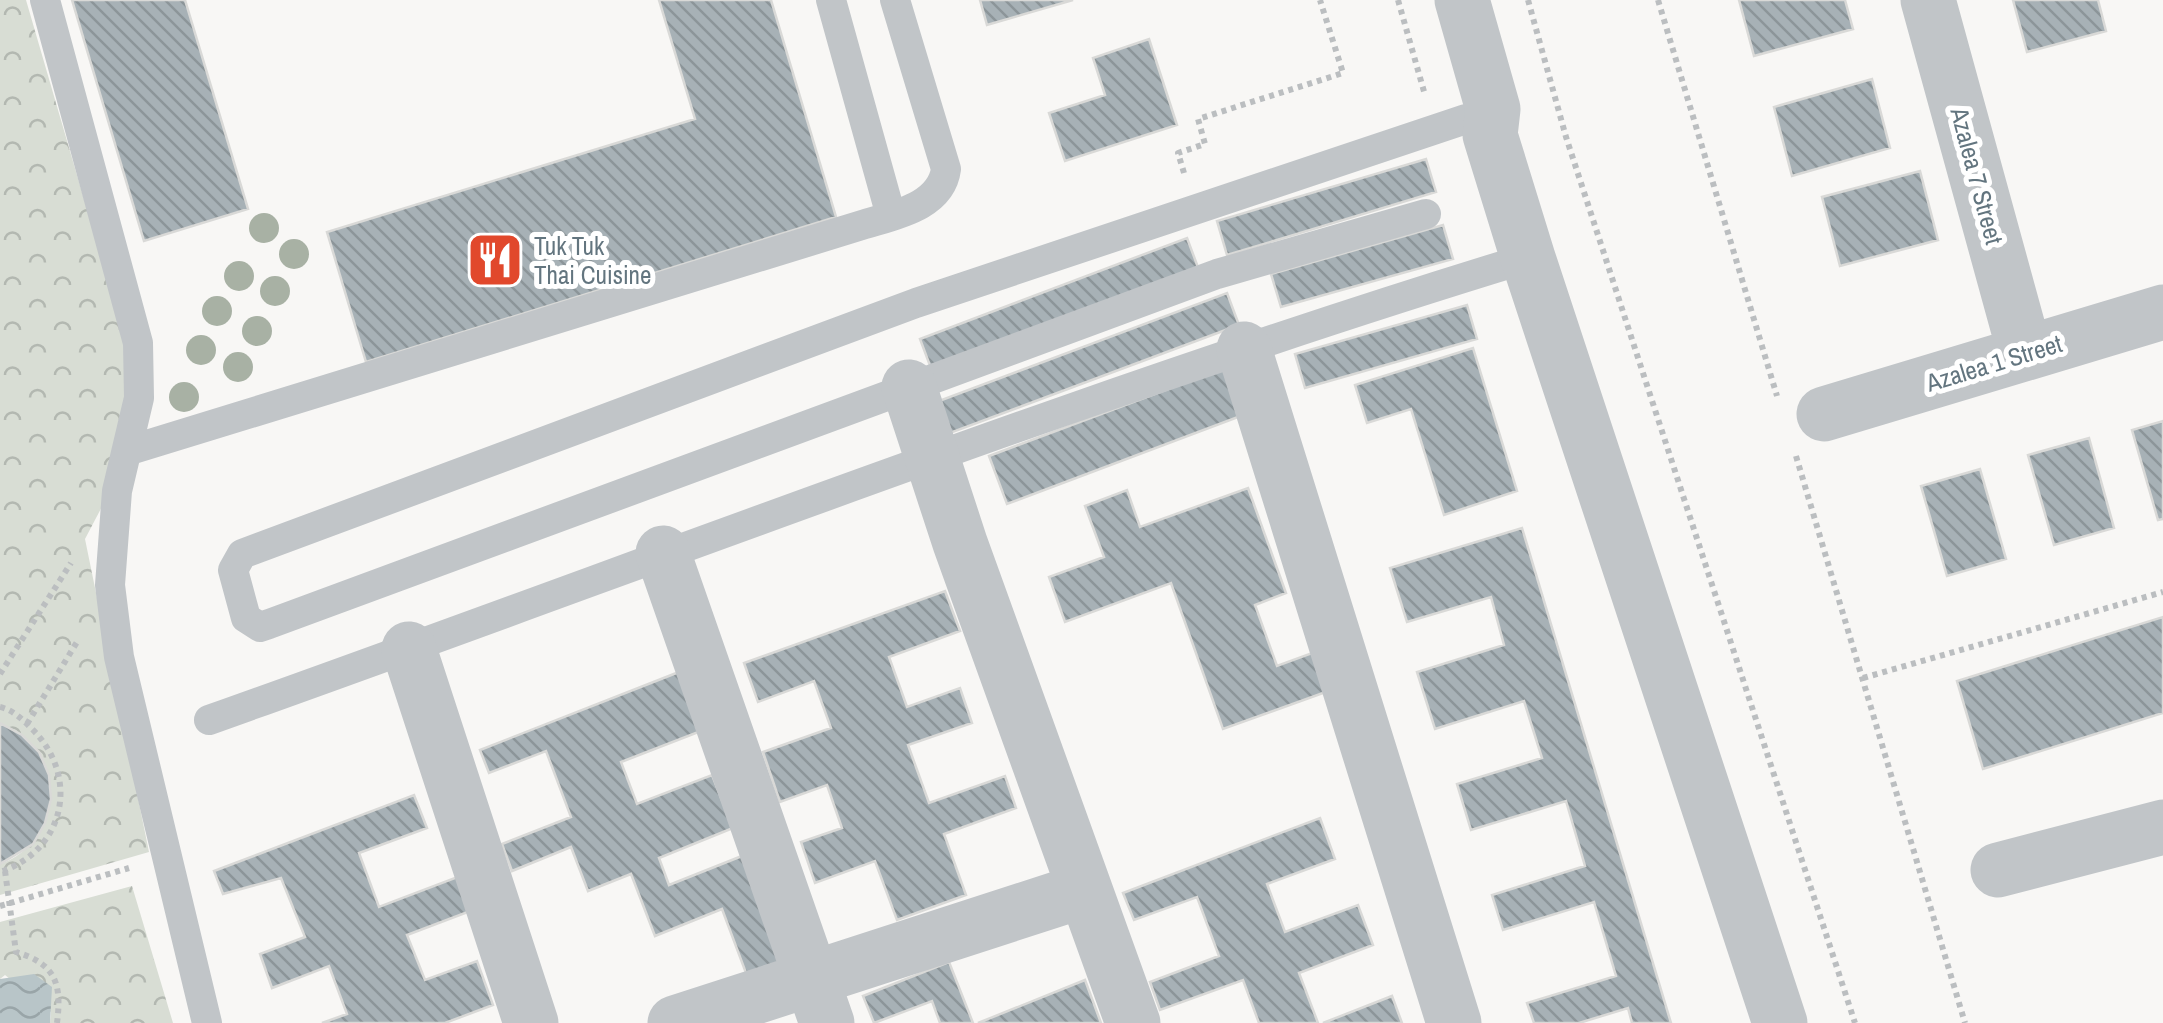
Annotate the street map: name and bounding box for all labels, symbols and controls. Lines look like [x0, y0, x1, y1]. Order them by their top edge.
street label: Azalea 7 Street [1942, 103, 2012, 248]
place label: Tuk Tuk Thai Cuisine [534, 229, 651, 292]
restaurant icon: Tuk Tuk Thai Cuisine [465, 230, 525, 290]
street label: Azalea 1 Street [1921, 326, 2066, 400]

